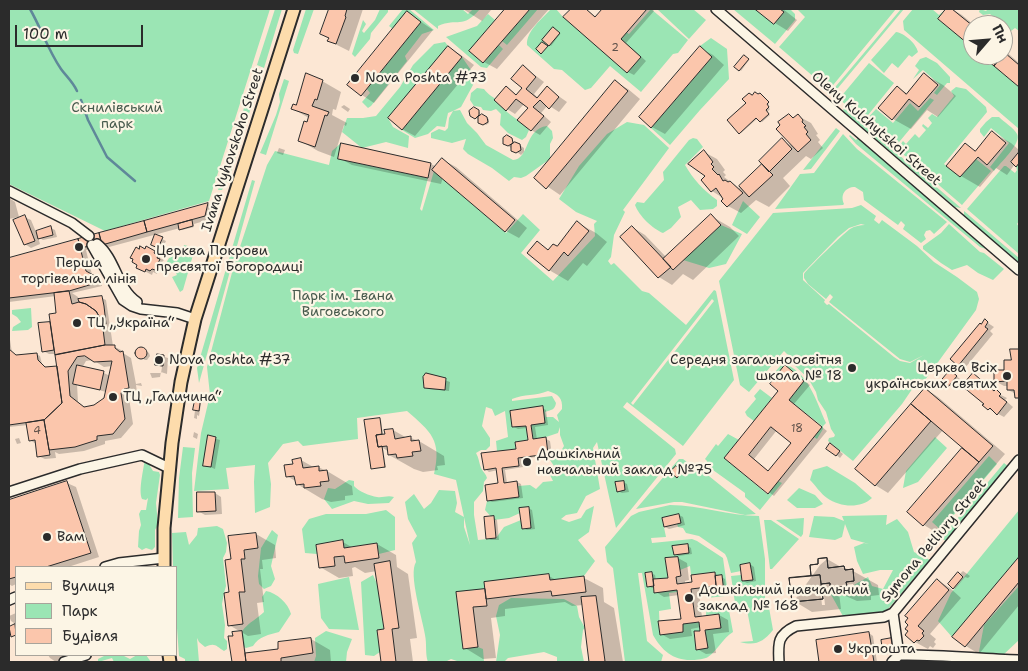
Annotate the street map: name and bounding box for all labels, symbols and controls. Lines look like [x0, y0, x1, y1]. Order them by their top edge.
scale bar [18, 15, 145, 47]
north arrow [963, 15, 1013, 65]
text: Пн [988, 21, 1013, 46]
text: 100 m [23, 24, 68, 44]
house number: 2 [611, 41, 619, 55]
street label: Ivana Vyhovskoho Street [199, 66, 267, 234]
street label: Oleny Kulchytskoi Street [808, 68, 944, 190]
place label: Nova Poshta #73 [365, 70, 487, 86]
marker: Nova Poshta #73 [349, 72, 361, 84]
park label: Скнилівський парк [71, 100, 163, 132]
marker: Перша торгівельна лінія [73, 241, 85, 253]
place label: Церква Покрови пресвятої Богородиці [156, 243, 303, 276]
marker: Церква Покрови пресвятої Богородиці [140, 253, 152, 265]
place label: Перша торгівельна лінія [21, 255, 137, 288]
park label: Парк ім. Івана Виговського [292, 288, 394, 321]
place label: ТЦ „Україна“ [87, 315, 175, 331]
marker: ТЦ „Україна“ [71, 317, 83, 329]
place label: Nova Poshta #37 [169, 352, 291, 368]
place label: Середня загальноосвітня школа № 18 [670, 352, 842, 384]
marker: Nova Poshta #37 [153, 354, 165, 366]
place label: Церква Всіх українських святих [866, 360, 997, 392]
marker: Середня загальноосвітня школа № 18 [846, 362, 858, 374]
marker: Церква Всіх українських святих [1001, 370, 1013, 382]
place label: ТЦ „Галичина“ [123, 389, 222, 405]
marker: ТЦ „Галичина“ [107, 391, 119, 403]
house number: 18 [791, 422, 803, 436]
house number: 4 [33, 424, 41, 438]
place label: Дошкільний навчальний заклад №75 [537, 446, 712, 478]
marker: Дошкільний навчальний заклад №75 [521, 456, 533, 468]
street label: Symona Petliury Street [878, 476, 990, 606]
place label: Вам [57, 529, 85, 545]
marker: Вам [41, 531, 53, 543]
legend [15, 566, 178, 656]
text: Вулиця [62, 576, 115, 596]
place label: Дошкільний навчальний заклад № 168 [699, 582, 869, 614]
marker: Дошкільний навчальний заклад № 168 [683, 592, 695, 604]
text: Парк [62, 601, 98, 621]
text: Будівля [62, 626, 118, 646]
place label: Укрпошта [848, 641, 915, 657]
marker: Укрпошта [832, 643, 844, 655]

